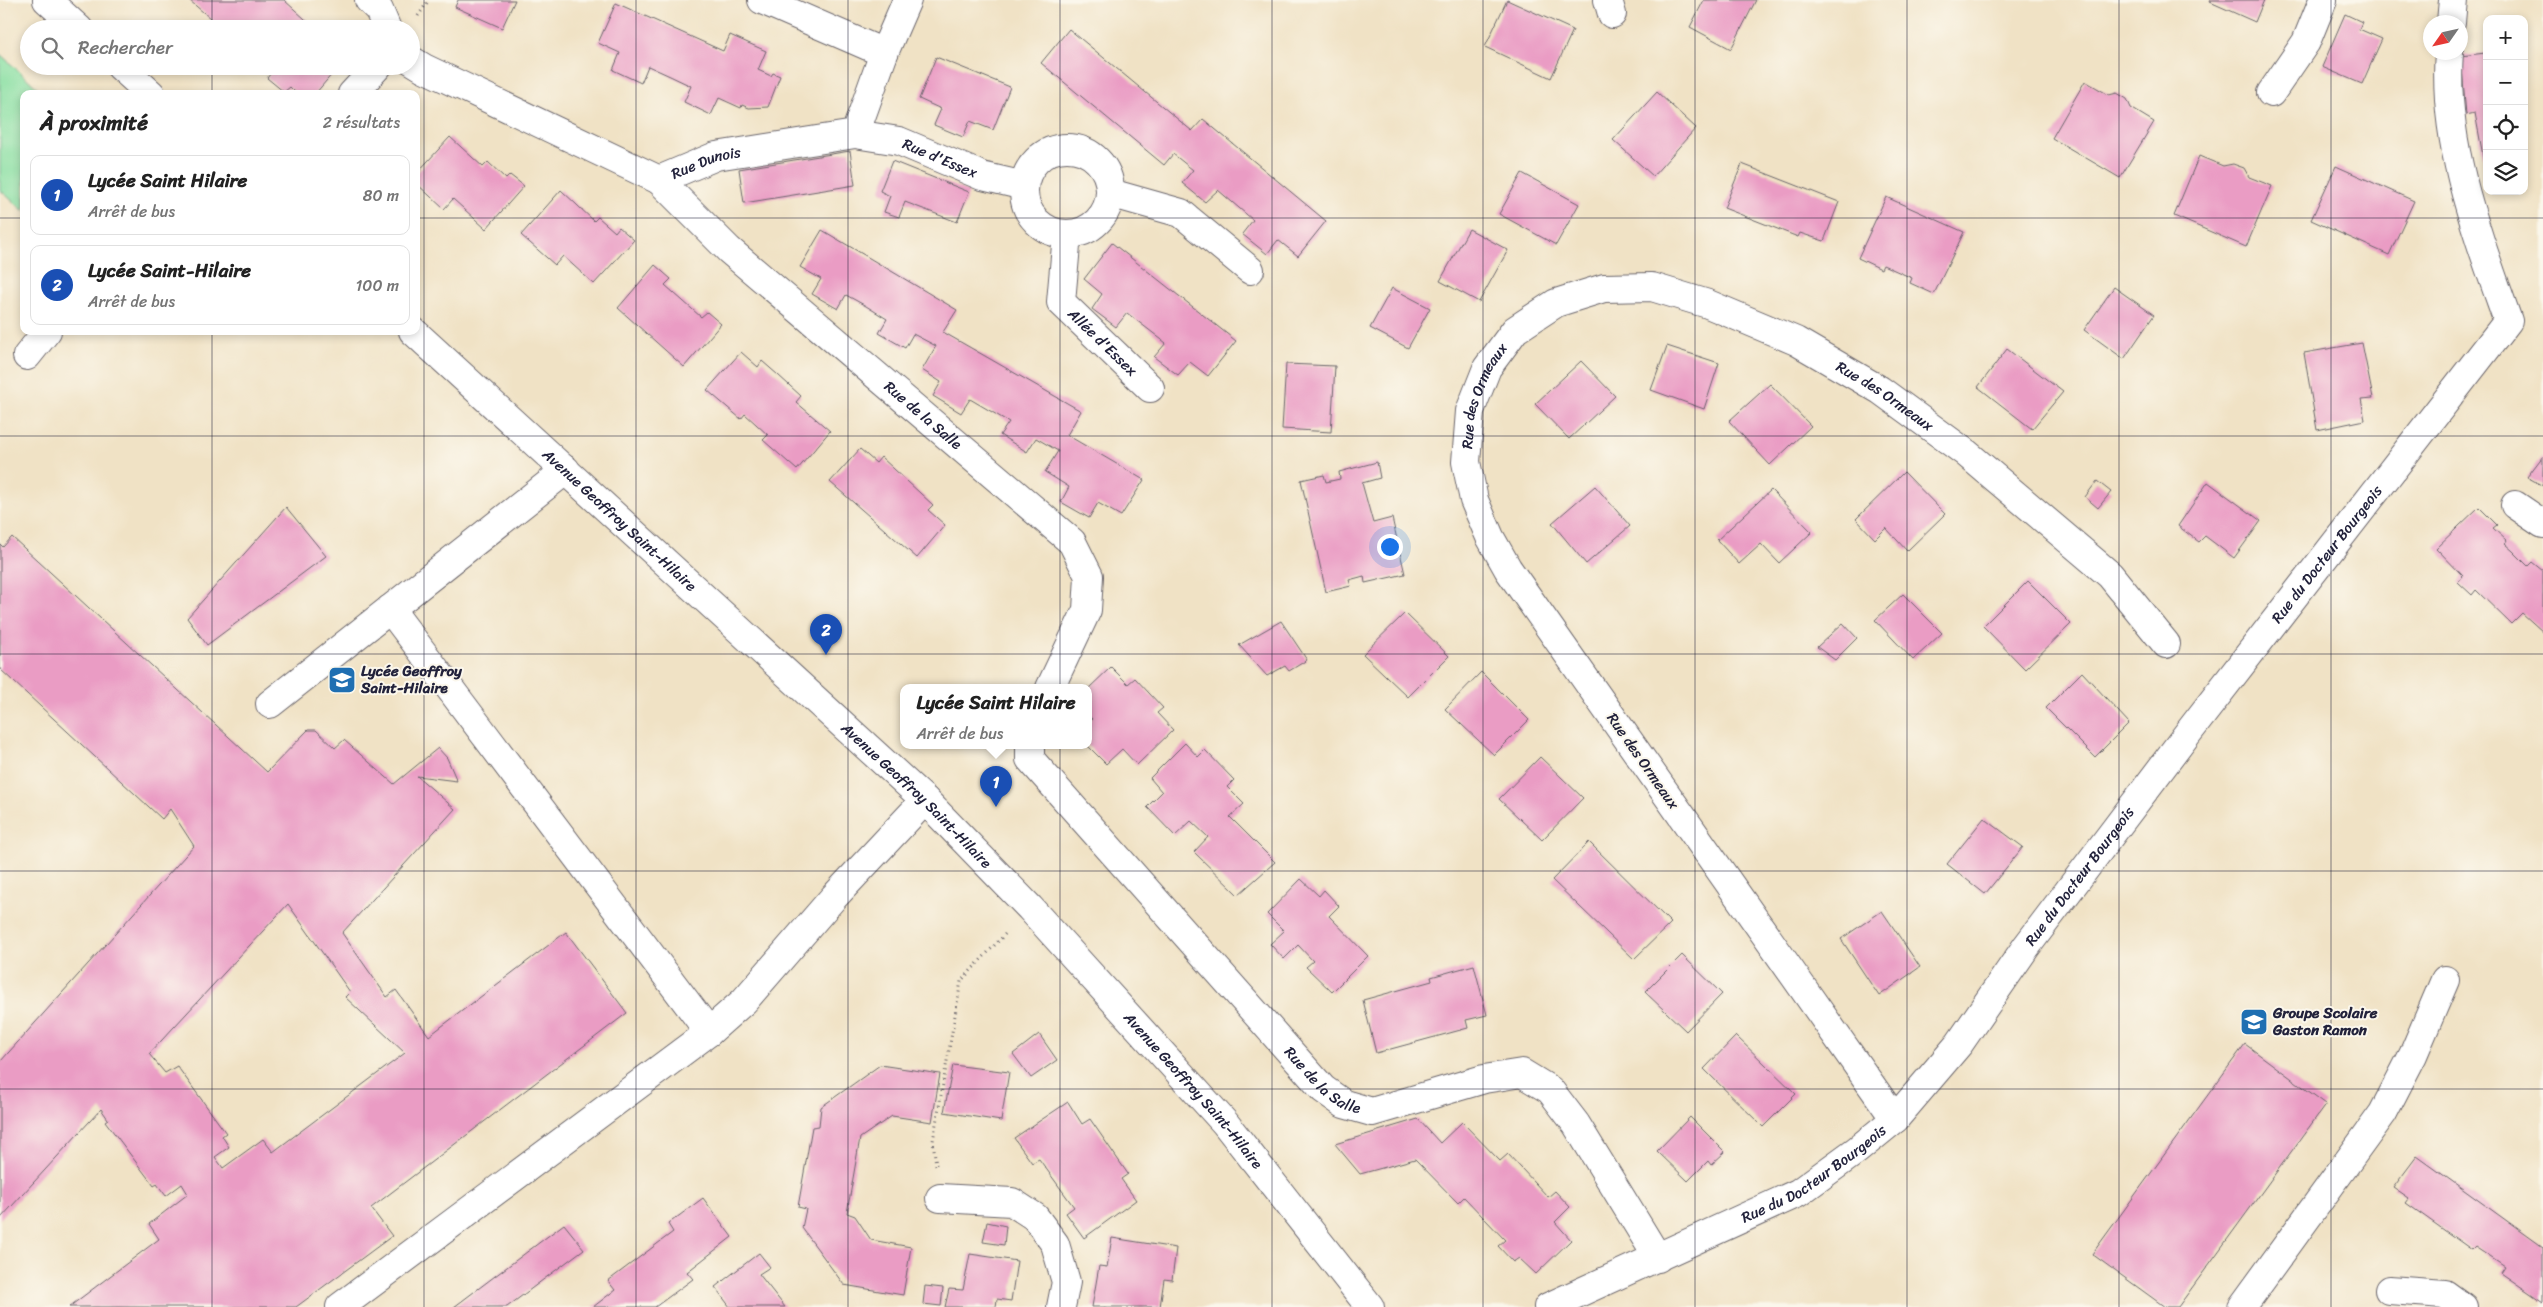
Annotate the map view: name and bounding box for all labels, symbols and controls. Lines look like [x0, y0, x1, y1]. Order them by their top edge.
north arrow [2423, 15, 2468, 60]
map controls [2483, 15, 2528, 195]
button: + [2483, 15, 2528, 60]
search box [20, 20, 420, 75]
text: Rechercher [78, 31, 173, 64]
icon: search [38, 34, 66, 62]
button: − [2483, 60, 2528, 105]
text: À proximité [40, 104, 148, 142]
button: locate [2483, 105, 2528, 150]
text: 2 résultats [323, 108, 400, 137]
street label: Rue d'Essex [898, 131, 982, 186]
street label: Rue Dunois [667, 139, 743, 187]
button: layers [2483, 150, 2528, 195]
text: Lycée Saint Hilaire [88, 164, 247, 197]
text: 1 [54, 181, 60, 210]
text: 80 m [363, 181, 399, 210]
text: Arrêt de bus [88, 197, 175, 226]
text: Lycée Saint-Hilaire [88, 254, 251, 287]
text: 2 [52, 271, 62, 300]
text: 100 m [355, 271, 399, 300]
text: Arrêt de bus [88, 287, 175, 316]
street label: Allée d'Essex [1061, 301, 1144, 383]
street label: Rue des Ormeaux [1454, 337, 1515, 450]
street label: Rue des Ormeaux [1831, 354, 1940, 438]
street label: Rue de la Salle [878, 374, 968, 456]
street label: Avenue Geoffroy Saint-Hilaire [535, 442, 703, 598]
street label: Rue du Docteur Bourgeois [2265, 479, 2389, 629]
your location [1377, 534, 1403, 560]
pin: 2 [810, 614, 842, 655]
place label: Lycée Geoffroy Saint-Hilaire [360, 658, 463, 701]
school or university icon: Lycée Geoffroy Saint-Hilaire [327, 665, 357, 695]
popup [900, 684, 1092, 749]
text: Lycée Saint Hilaire [916, 686, 1076, 719]
street label: Rue des Ormeaux [1600, 707, 1686, 815]
street label: Avenue Geoffroy Saint-Hilaire [834, 715, 998, 875]
text: Arrêt de bus [916, 719, 1003, 748]
pin: 1 [980, 766, 1012, 807]
street label: Rue du Docteur Bourgeois [2018, 801, 2141, 952]
place label: Groupe Scolaire Gaston Ramon [2272, 1000, 2378, 1043]
street label: Avenue Geoffroy Saint-Hilaire [1116, 1005, 1270, 1175]
school or university icon: Groupe Scolaire Gaston Ramon [2239, 1007, 2269, 1037]
street label: Rue de la Salle [1278, 1040, 1364, 1121]
street label: Rue du Docteur Bourgeois [1737, 1118, 1892, 1230]

